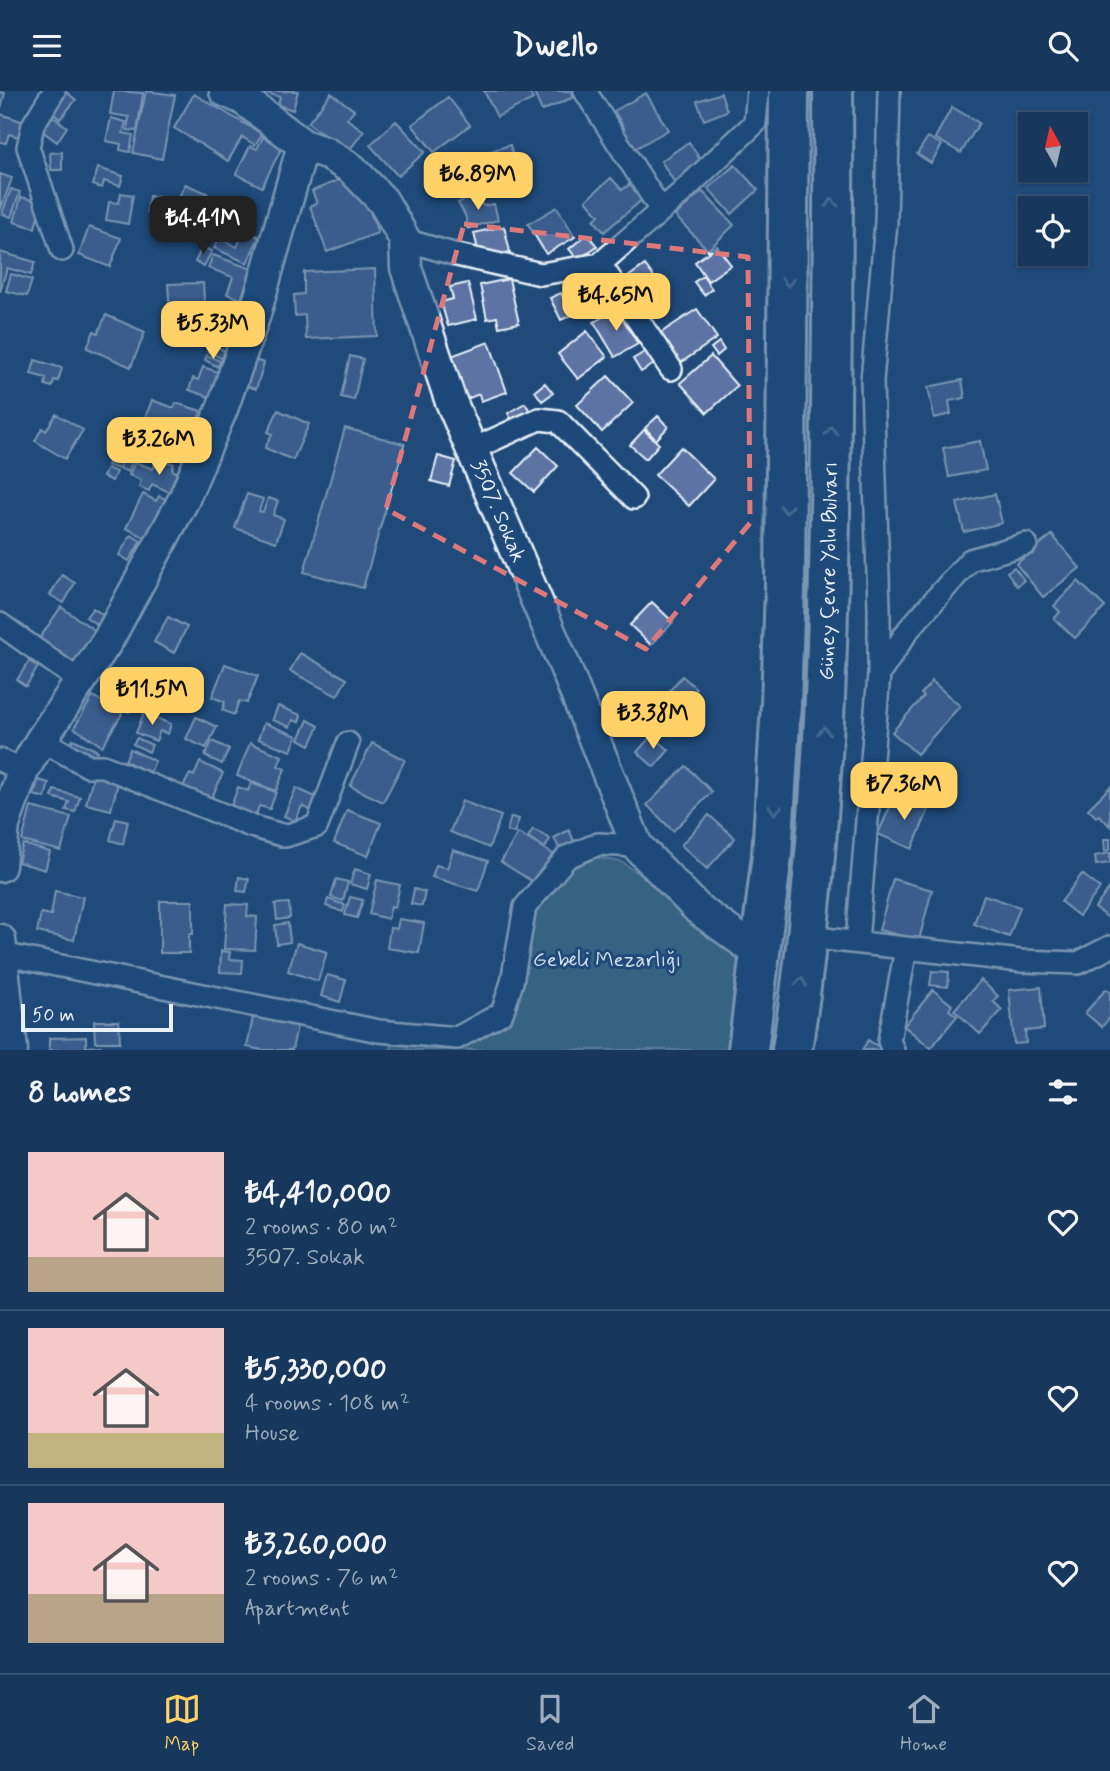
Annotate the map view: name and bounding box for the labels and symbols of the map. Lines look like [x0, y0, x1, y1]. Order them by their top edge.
north arrow [1018, 112, 1088, 182]
pin: ₺6.89M [421, 152, 535, 212]
pin: ₺4.41M [146, 197, 260, 256]
one-way arrow [824, 197, 840, 208]
pin: ₺4.65M [559, 273, 673, 333]
one-way arrow [781, 276, 796, 287]
pin: ₺5.33M [156, 301, 270, 361]
pin: ₺3.26M [102, 417, 216, 477]
one-way arrow [823, 425, 839, 435]
street label: 3507. Sokak [464, 455, 532, 567]
street label: Güney Çevre Yolu Bulvarı [813, 461, 845, 681]
one-way arrow [778, 504, 794, 515]
pin: ₺11.5M [95, 667, 209, 727]
pin: ₺3.38M [596, 691, 710, 751]
one-way arrow [816, 726, 831, 737]
pin: ₺7.36M [847, 763, 961, 822]
one-way arrow [768, 805, 783, 816]
park label: Gebeli Mezarlığı [533, 946, 681, 974]
one-way arrow [793, 977, 808, 988]
scale bar [21, 1001, 173, 1033]

